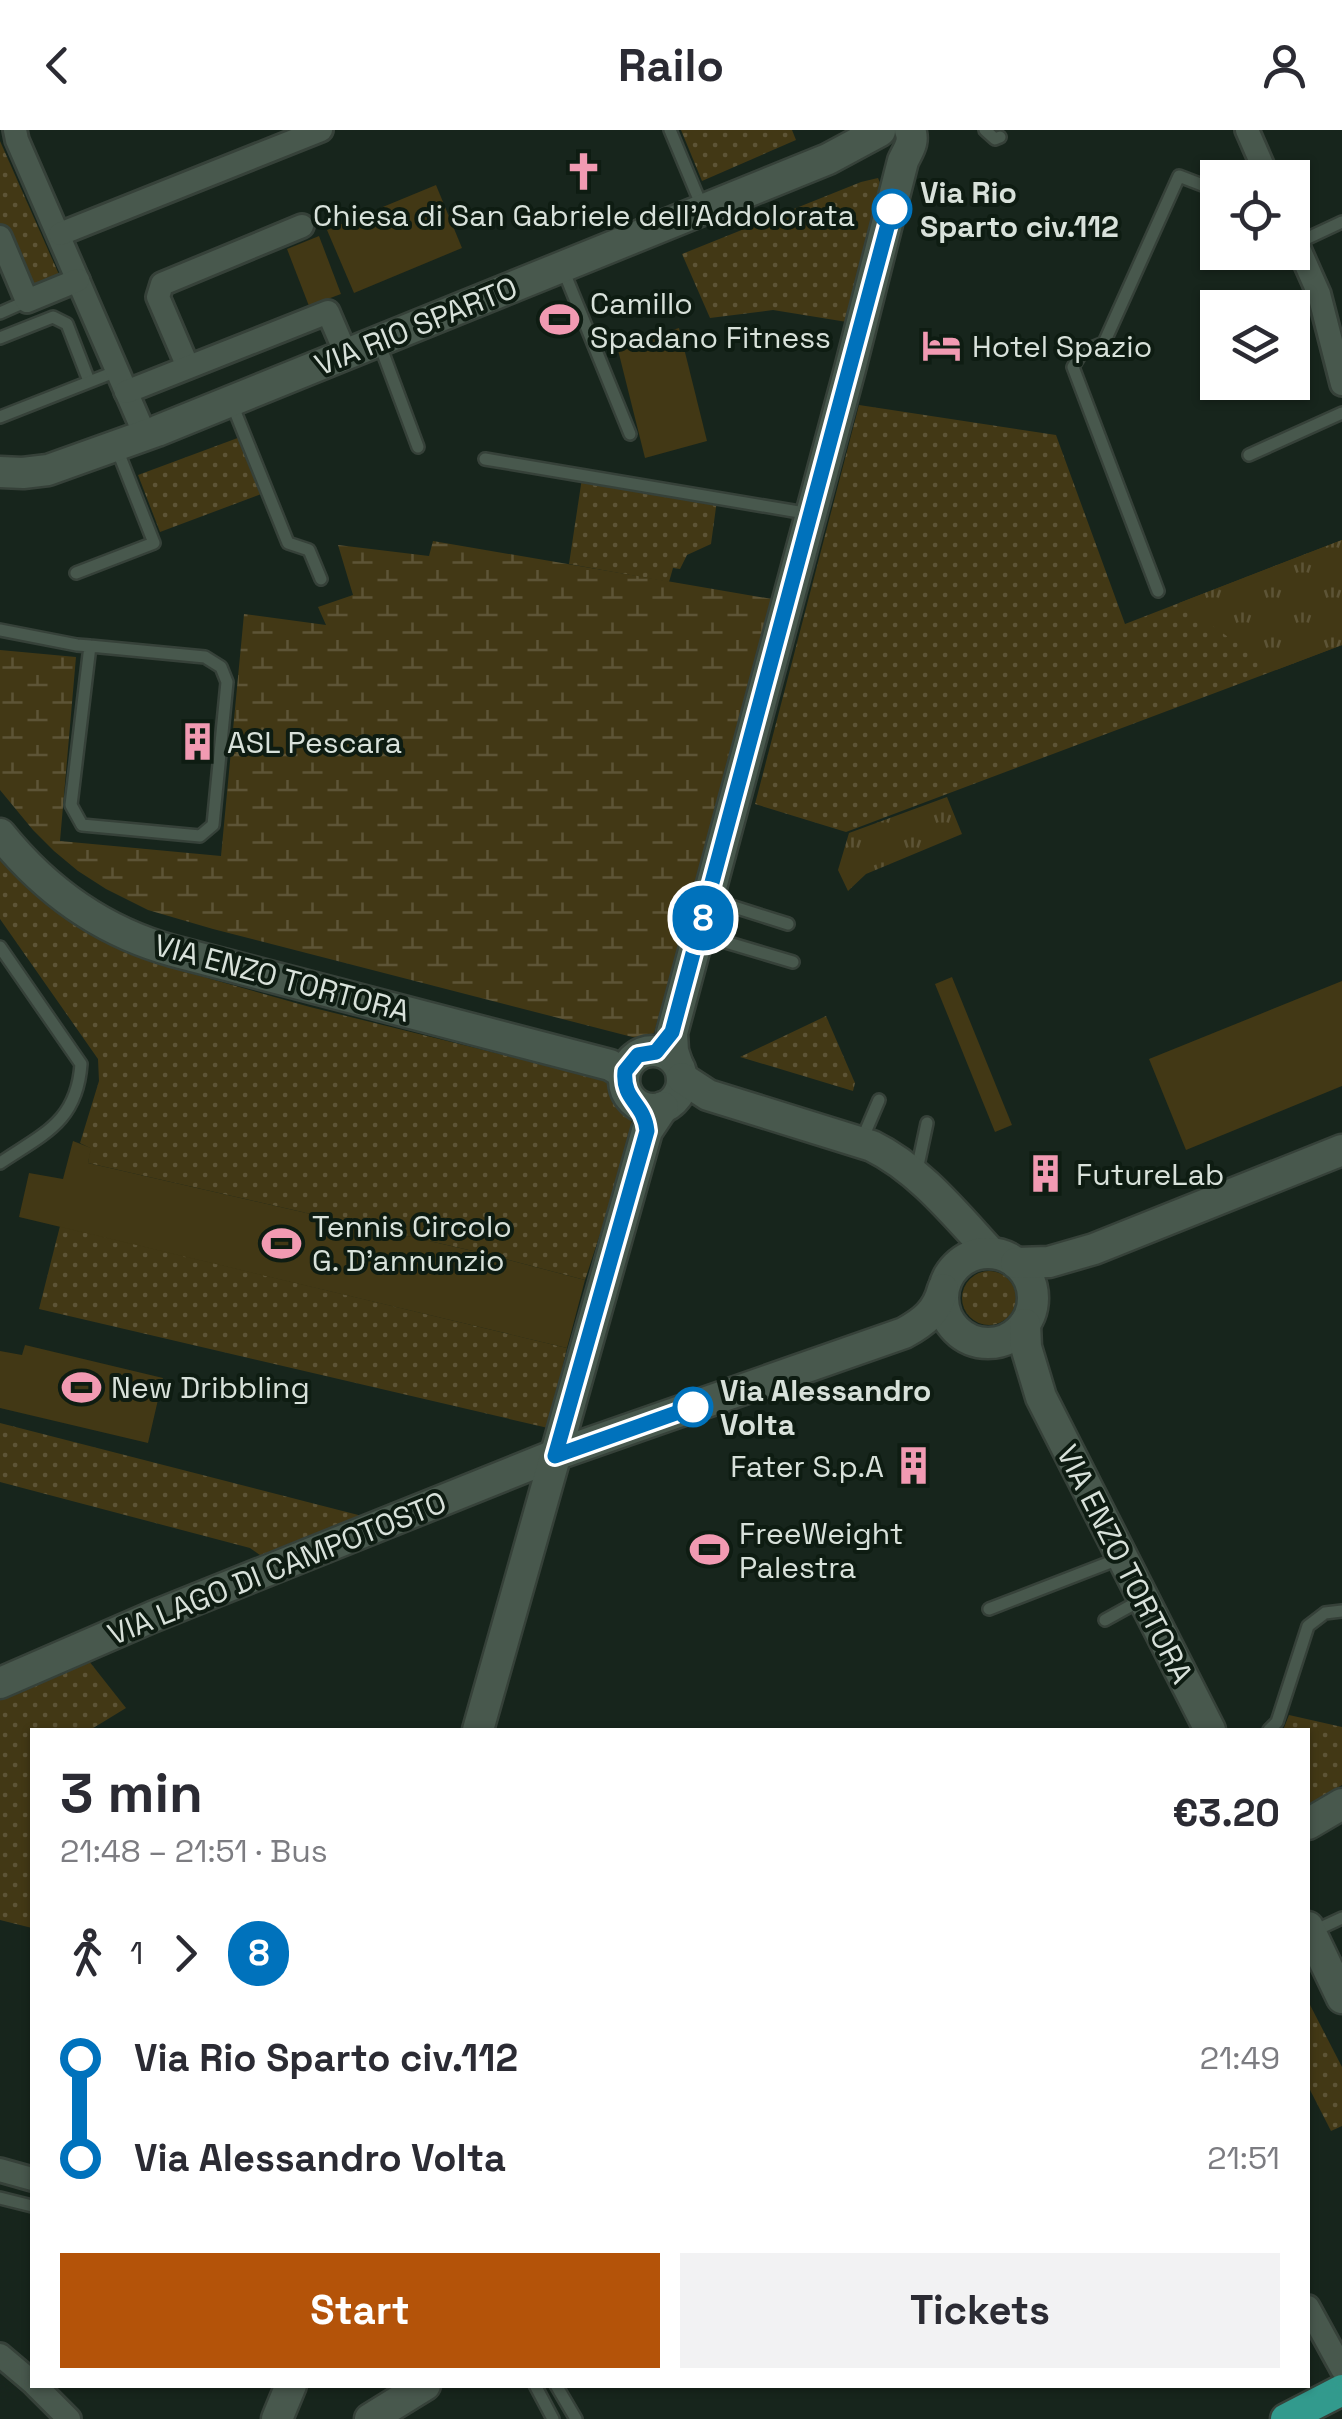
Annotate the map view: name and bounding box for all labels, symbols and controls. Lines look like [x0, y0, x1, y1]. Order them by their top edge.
text: Railo [618, 37, 724, 94]
icon: back [30, 38, 85, 93]
icon: person [1257, 38, 1312, 93]
church icon: Chiesa di San Gabriele dell'Addolorata [563, 150, 605, 192]
map controls [1200, 160, 1310, 400]
button: locate [1200, 160, 1310, 270]
place label: Via Rio Sparto civ.112 [920, 173, 1119, 246]
marker: Via Rio Sparto civ.112 [873, 190, 911, 228]
place label: Chiesa di San Gabriele dell'Addolorata [313, 196, 855, 235]
street label: VIA RIO SPARTO [309, 268, 523, 384]
place label: Camillo Spadano Fitness [590, 284, 831, 357]
button: layers [1200, 290, 1310, 400]
sports icon: Camillo Spadano Fitness [539, 299, 581, 341]
hotel icon: Hotel Spazio [921, 325, 963, 367]
place label: Hotel Spazio [972, 327, 1152, 366]
building icon: ASL Pescara [176, 721, 218, 763]
place label: ASL Pescara [227, 723, 402, 762]
line badge: 8 [670, 886, 736, 950]
text: 8 [692, 896, 714, 940]
street label: VIA ENZO TORTORA [150, 925, 414, 1031]
building icon: FutureLab [1025, 1153, 1067, 1195]
place label: FutureLab [1076, 1155, 1224, 1194]
place label: Tennis Circolo G. D'annunzio [312, 1207, 512, 1280]
sports icon: Tennis Circolo G. D'annunzio [261, 1222, 303, 1264]
sports icon: New Dribbling [60, 1366, 102, 1408]
place label: New Dribbling [111, 1368, 310, 1407]
place label: Via Alessandro Volta [720, 1371, 931, 1444]
marker: Via Alessandro Volta [674, 1388, 712, 1426]
street label: VIA ENZO TORTORA [1048, 1438, 1202, 1690]
building icon: Fater S.p.A [893, 1445, 935, 1487]
place label: Fater S.p.A [730, 1447, 884, 1486]
street label: VIA LAGO DI CAMPOTOSTO [102, 1482, 452, 1654]
place label: FreeWeight Palestra [739, 1514, 903, 1587]
sports icon: FreeWeight Palestra [688, 1529, 730, 1571]
text: 3 min [60, 1758, 203, 1828]
text: €3.20 [1173, 1789, 1280, 1837]
text: 21:48 – 21:51 · Bus [60, 1831, 328, 1871]
icon: walk [60, 1926, 115, 1981]
icon: forward [158, 1926, 213, 1981]
text: 8 [248, 1931, 269, 1975]
text: 1 [130, 1933, 143, 1973]
text: Via Rio Sparto civ.112 [134, 2034, 518, 2082]
text: 21:49 [1200, 2038, 1280, 2078]
text: Via Alessandro Volta [134, 2134, 506, 2182]
text: 21:51 [1207, 2138, 1280, 2178]
button: Start [60, 2253, 660, 2368]
button: Tickets [680, 2253, 1280, 2368]

